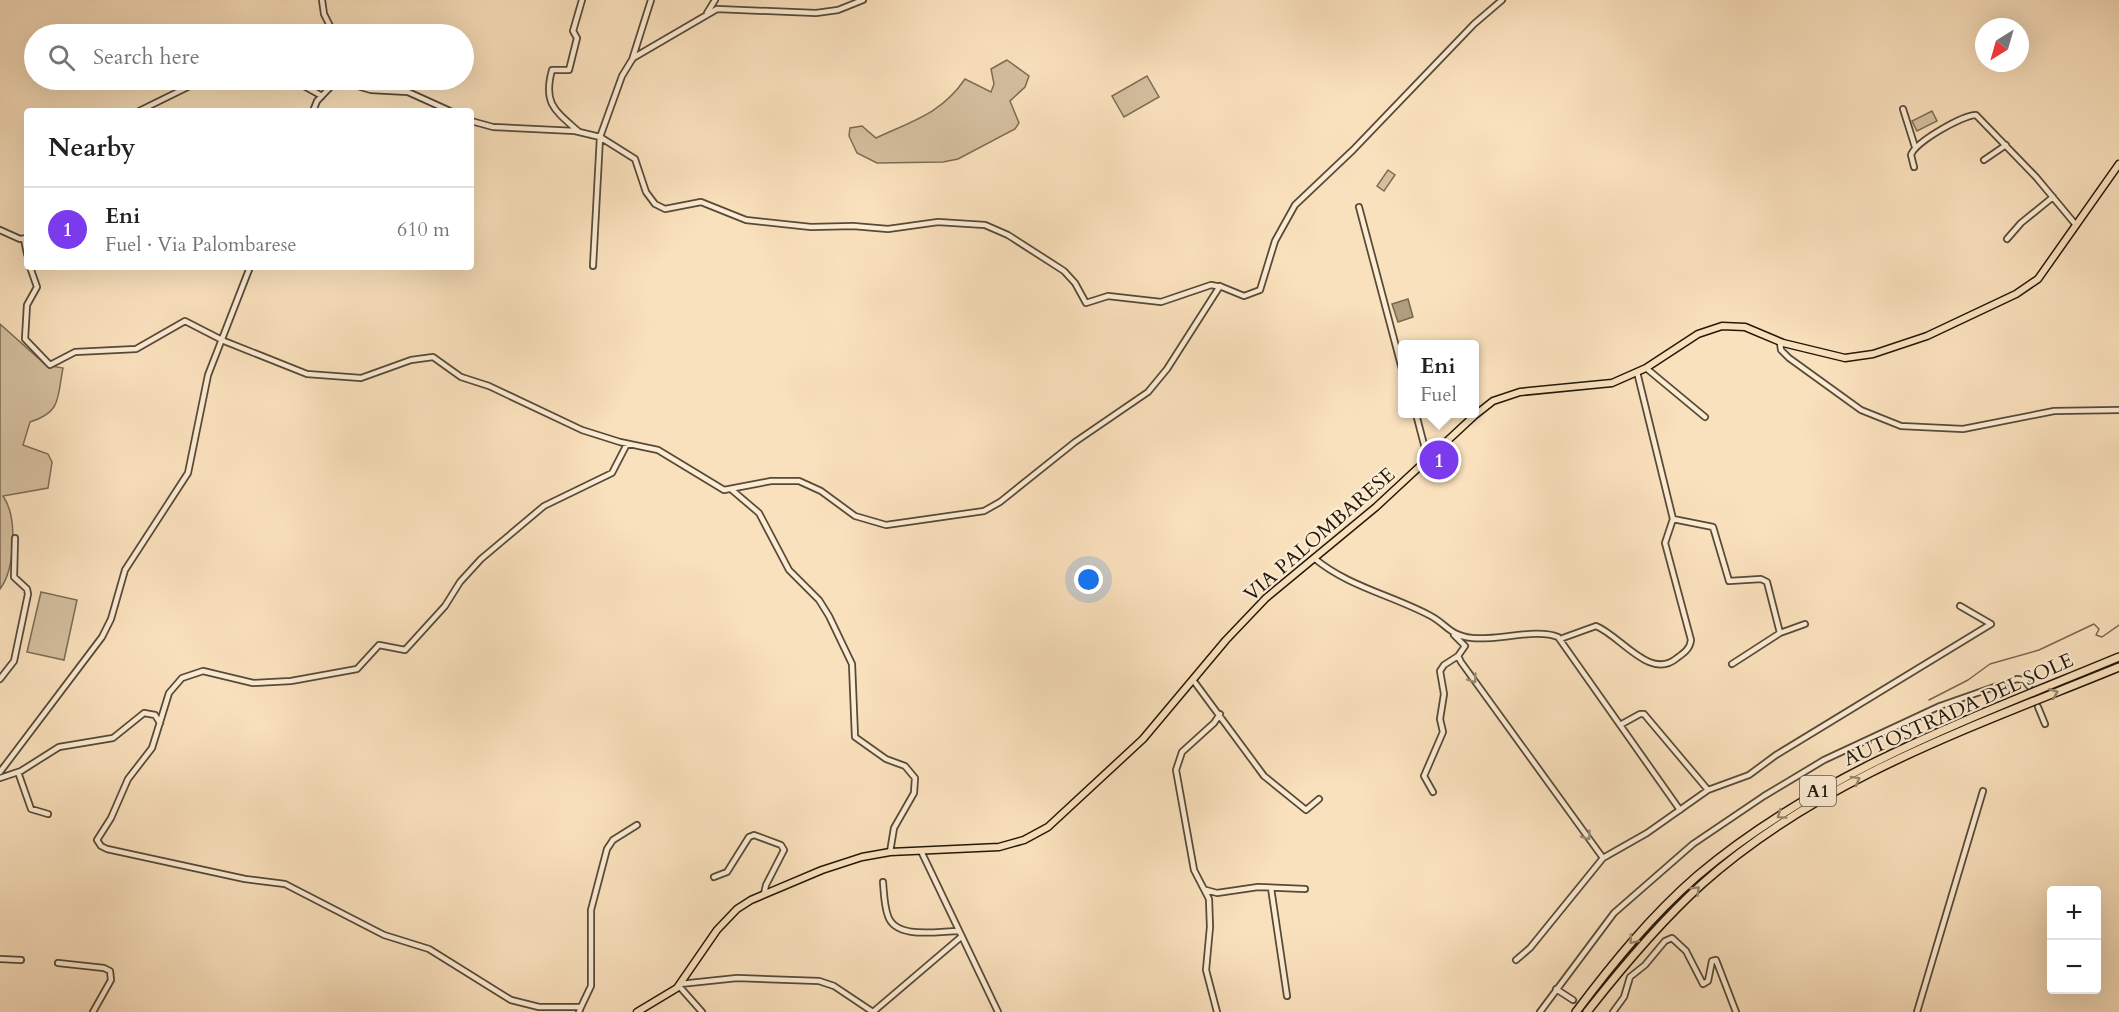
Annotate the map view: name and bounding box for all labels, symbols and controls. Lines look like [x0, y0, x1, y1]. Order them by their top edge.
north arrow [1975, 18, 2029, 72]
search box [24, 24, 474, 90]
icon: search [45, 41, 78, 74]
text: Search here [93, 42, 200, 72]
text: Nearby [48, 130, 136, 165]
text: Eni [105, 201, 140, 231]
text: 1 [62, 216, 73, 243]
text: 610 m [397, 216, 450, 243]
text: Fuel · Via Palombarese [105, 231, 297, 258]
popup [1398, 340, 1479, 418]
text: Eni [1420, 351, 1455, 381]
text: Fuel [1420, 381, 1457, 408]
pin: 1 [1420, 438, 1458, 482]
street label: VIA PALOMBARESE [1238, 461, 1401, 607]
your location [1074, 565, 1103, 594]
street label: AUTOSTRADA DEL SOLE [1839, 646, 2077, 772]
one-way arrow [1466, 672, 1477, 683]
one-way arrow [2048, 688, 2059, 700]
road number: A1 [1800, 776, 1836, 806]
one-way arrow [1850, 776, 1861, 787]
one-way arrow [1777, 807, 1787, 819]
one-way arrow [1580, 830, 1591, 841]
one-way arrow [1689, 886, 1700, 897]
map controls [2047, 886, 2101, 994]
button: + [2047, 886, 2101, 940]
one-way arrow [1629, 933, 1640, 944]
button: − [2047, 940, 2101, 994]

